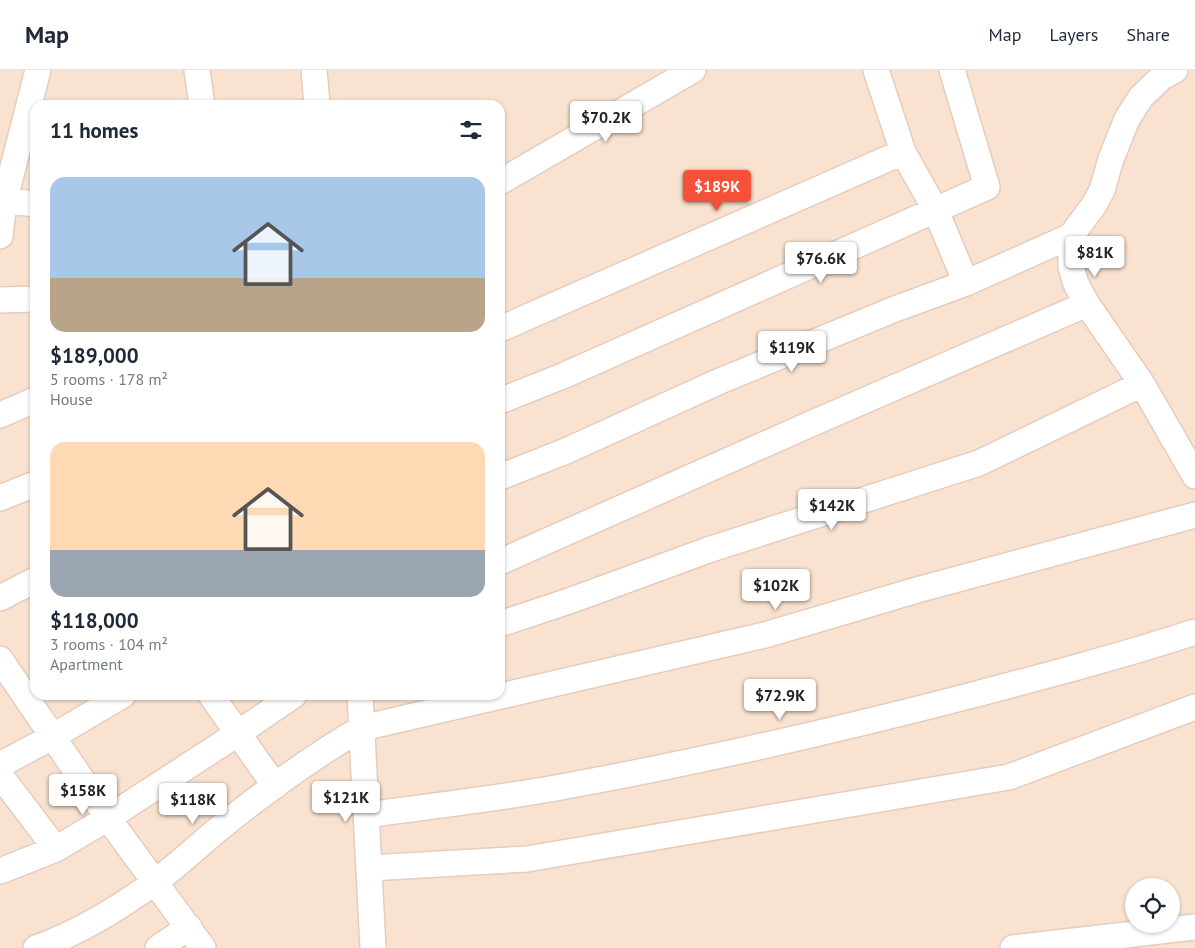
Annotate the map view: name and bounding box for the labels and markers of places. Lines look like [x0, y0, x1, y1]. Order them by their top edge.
pin: $70.2K [565, 100, 647, 143]
pin: $189K [682, 170, 752, 212]
pin: $81K [1065, 236, 1125, 278]
pin: $76.6K [780, 242, 862, 284]
pin: $119K [757, 330, 827, 373]
pin: $142K [797, 488, 867, 531]
pin: $102K [741, 568, 811, 611]
pin: $72.9K [739, 678, 821, 721]
pin: $158K [48, 774, 118, 816]
pin: $121K [311, 780, 381, 823]
pin: $118K [158, 782, 228, 825]

